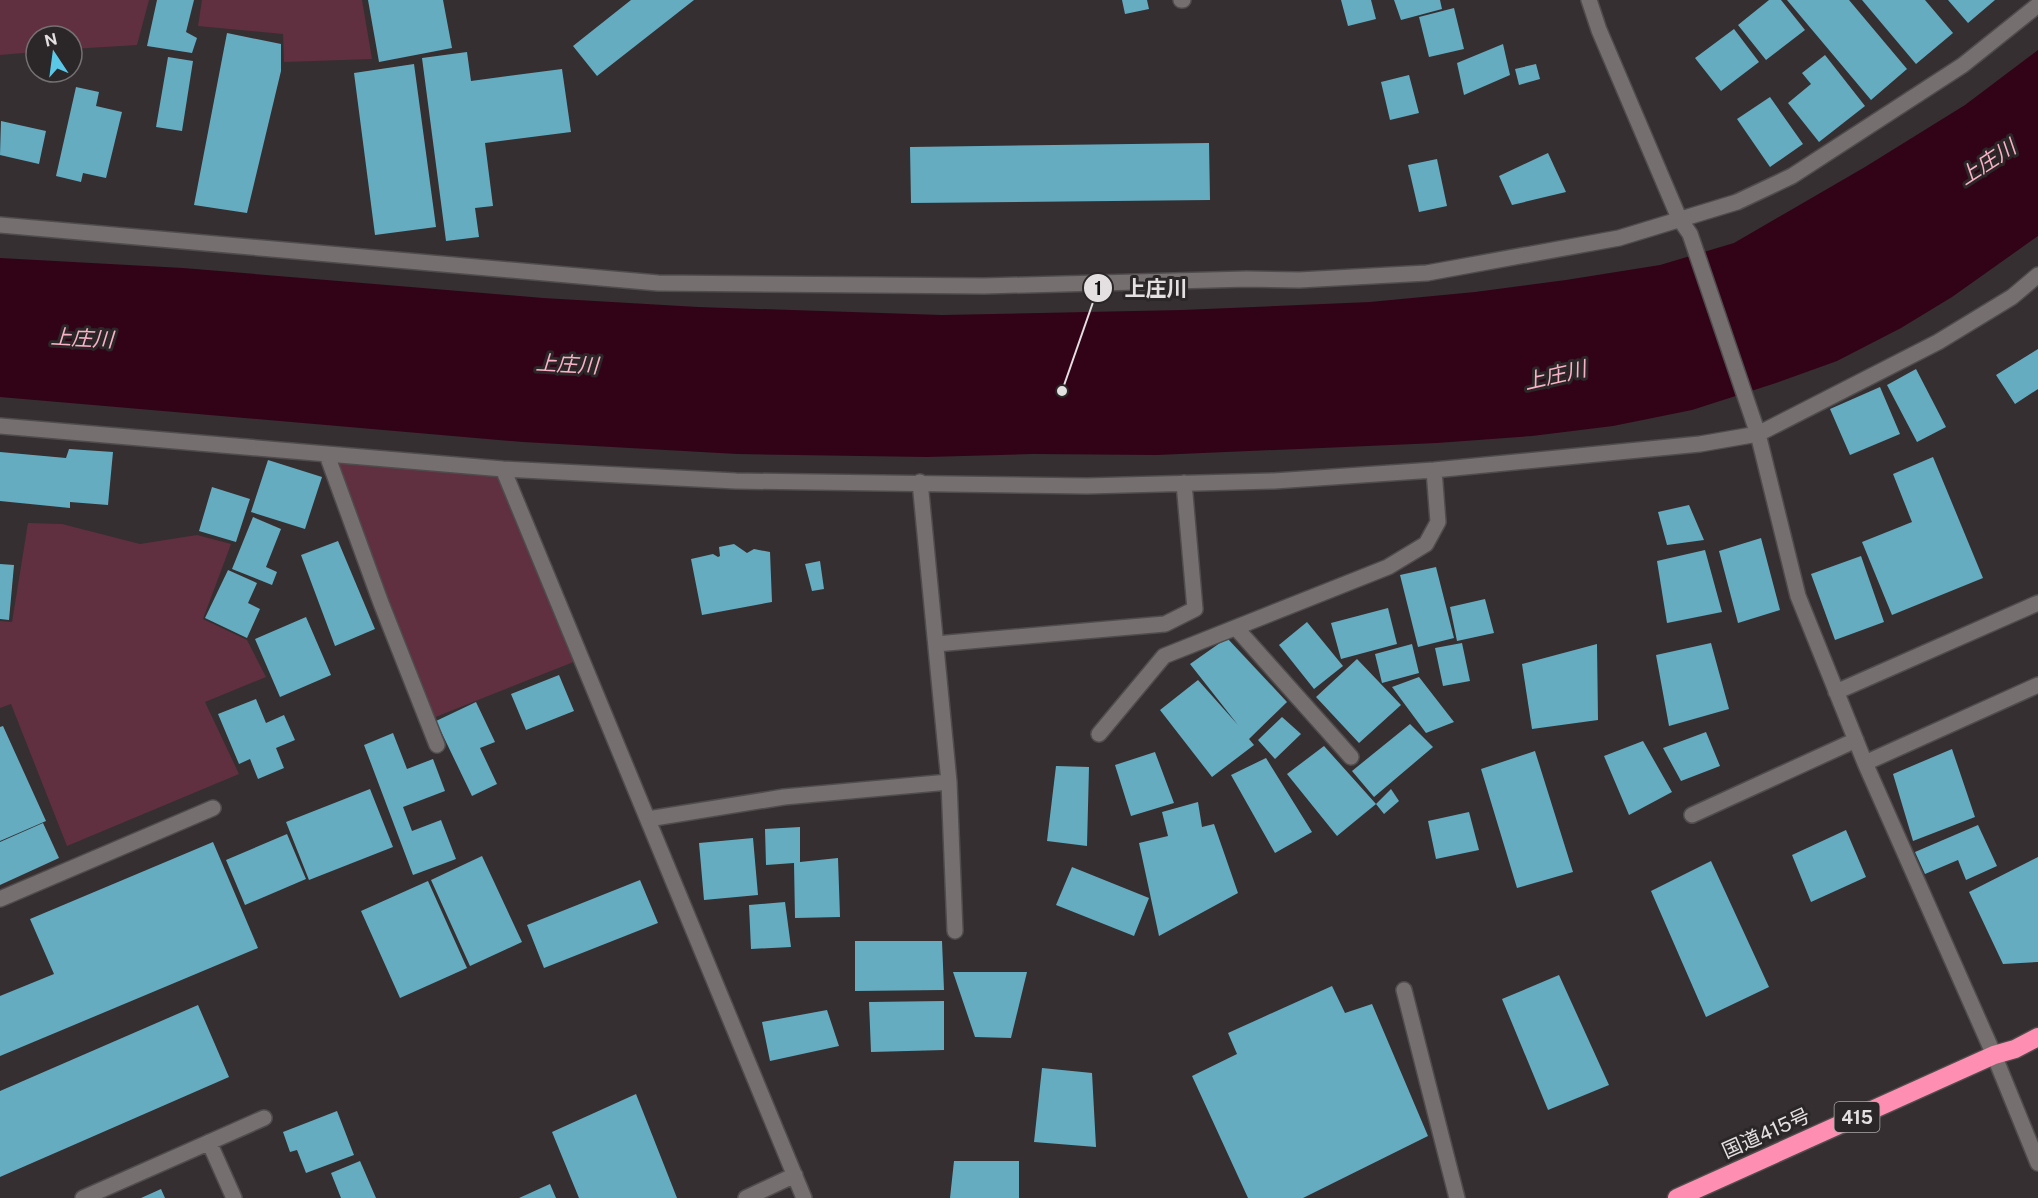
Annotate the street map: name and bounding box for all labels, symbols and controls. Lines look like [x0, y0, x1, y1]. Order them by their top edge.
north arrow [24, 24, 84, 84]
text: N [43, 29, 59, 51]
water label: 上庄川 [1954, 133, 2022, 190]
callout: 上庄川 [1083, 269, 1200, 308]
text: 上庄川 [1125, 276, 1188, 301]
text: 1 [1094, 278, 1102, 299]
water label: 上庄川 [50, 324, 116, 352]
water label: 上庄川 [535, 350, 601, 378]
water label: 上庄川 [1521, 355, 1590, 394]
road number: 415 [1834, 1102, 1880, 1132]
street label: 国道415号 [1718, 1103, 1814, 1163]

